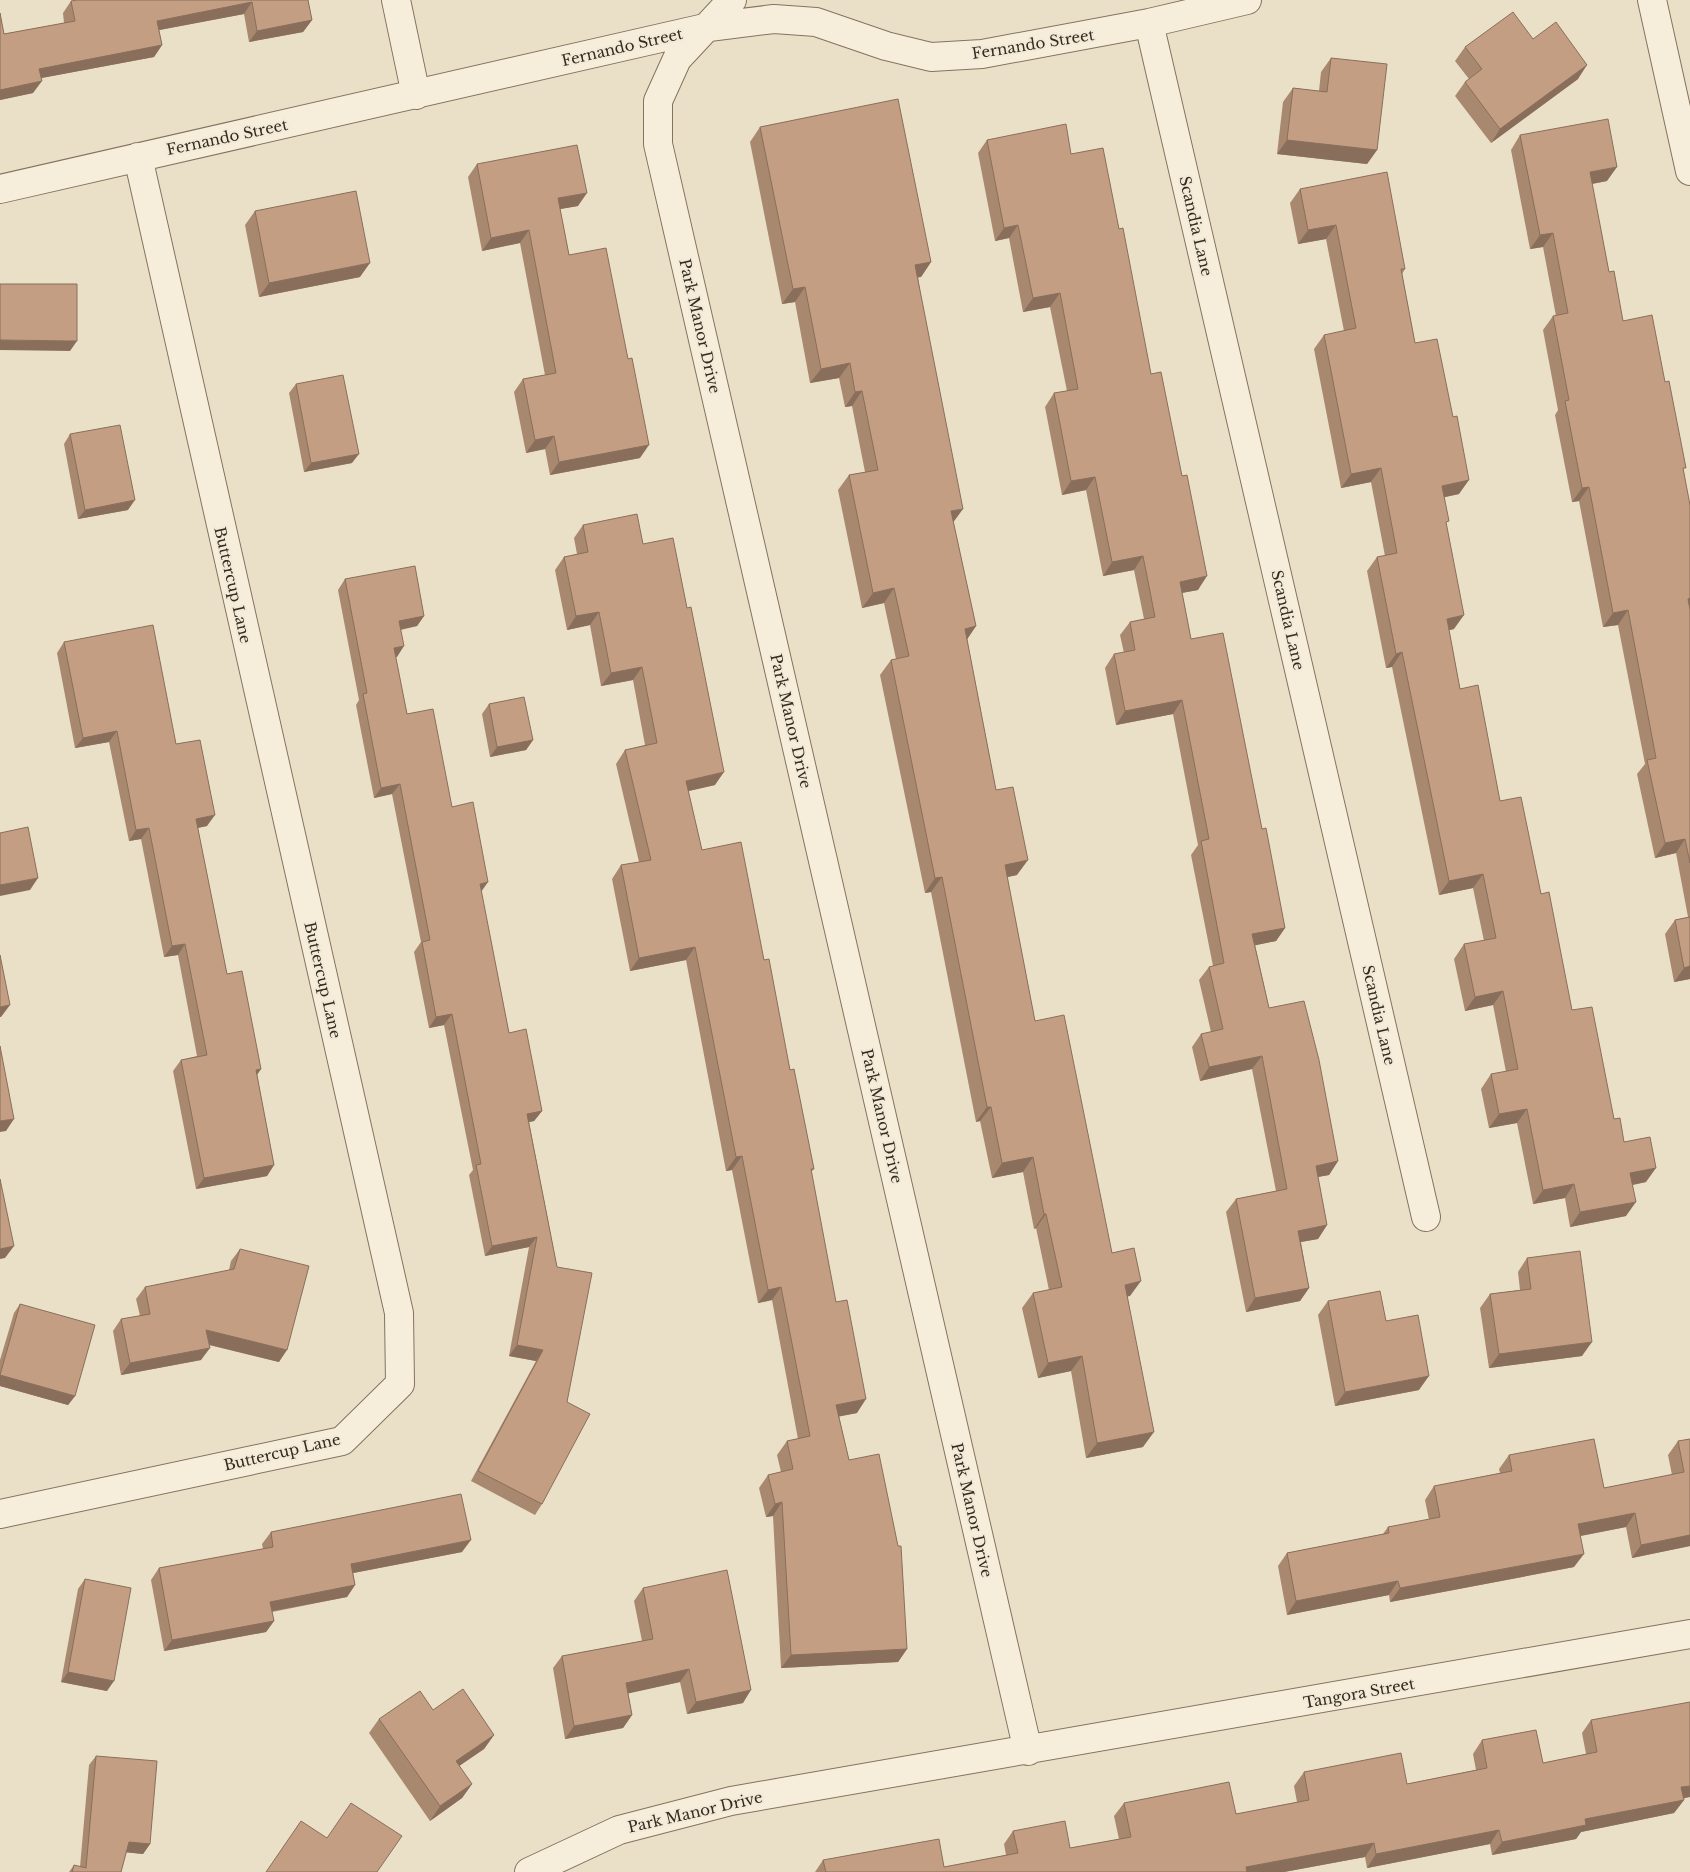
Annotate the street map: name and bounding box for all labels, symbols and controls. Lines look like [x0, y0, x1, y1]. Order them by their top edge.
street label: Fernando Street [560, 24, 685, 70]
street label: Fernando Street [971, 25, 1096, 63]
street label: Fernando Street [165, 115, 290, 159]
street label: Scandia Lane [1175, 174, 1217, 278]
street label: Park Manor Drive [675, 257, 725, 395]
street label: Buttercup Lane [210, 525, 256, 645]
street label: Scandia Lane [1267, 568, 1309, 672]
street label: Park Manor Drive [766, 652, 816, 790]
street label: Buttercup Lane [300, 920, 346, 1040]
street label: Scandia Lane [1358, 963, 1400, 1067]
street label: Park Manor Drive [857, 1047, 907, 1185]
street label: Buttercup Lane [222, 1429, 342, 1475]
street label: Park Manor Drive [947, 1441, 997, 1579]
street label: Tangora Street [1302, 1674, 1416, 1712]
street label: Park Manor Drive [626, 1787, 764, 1837]

